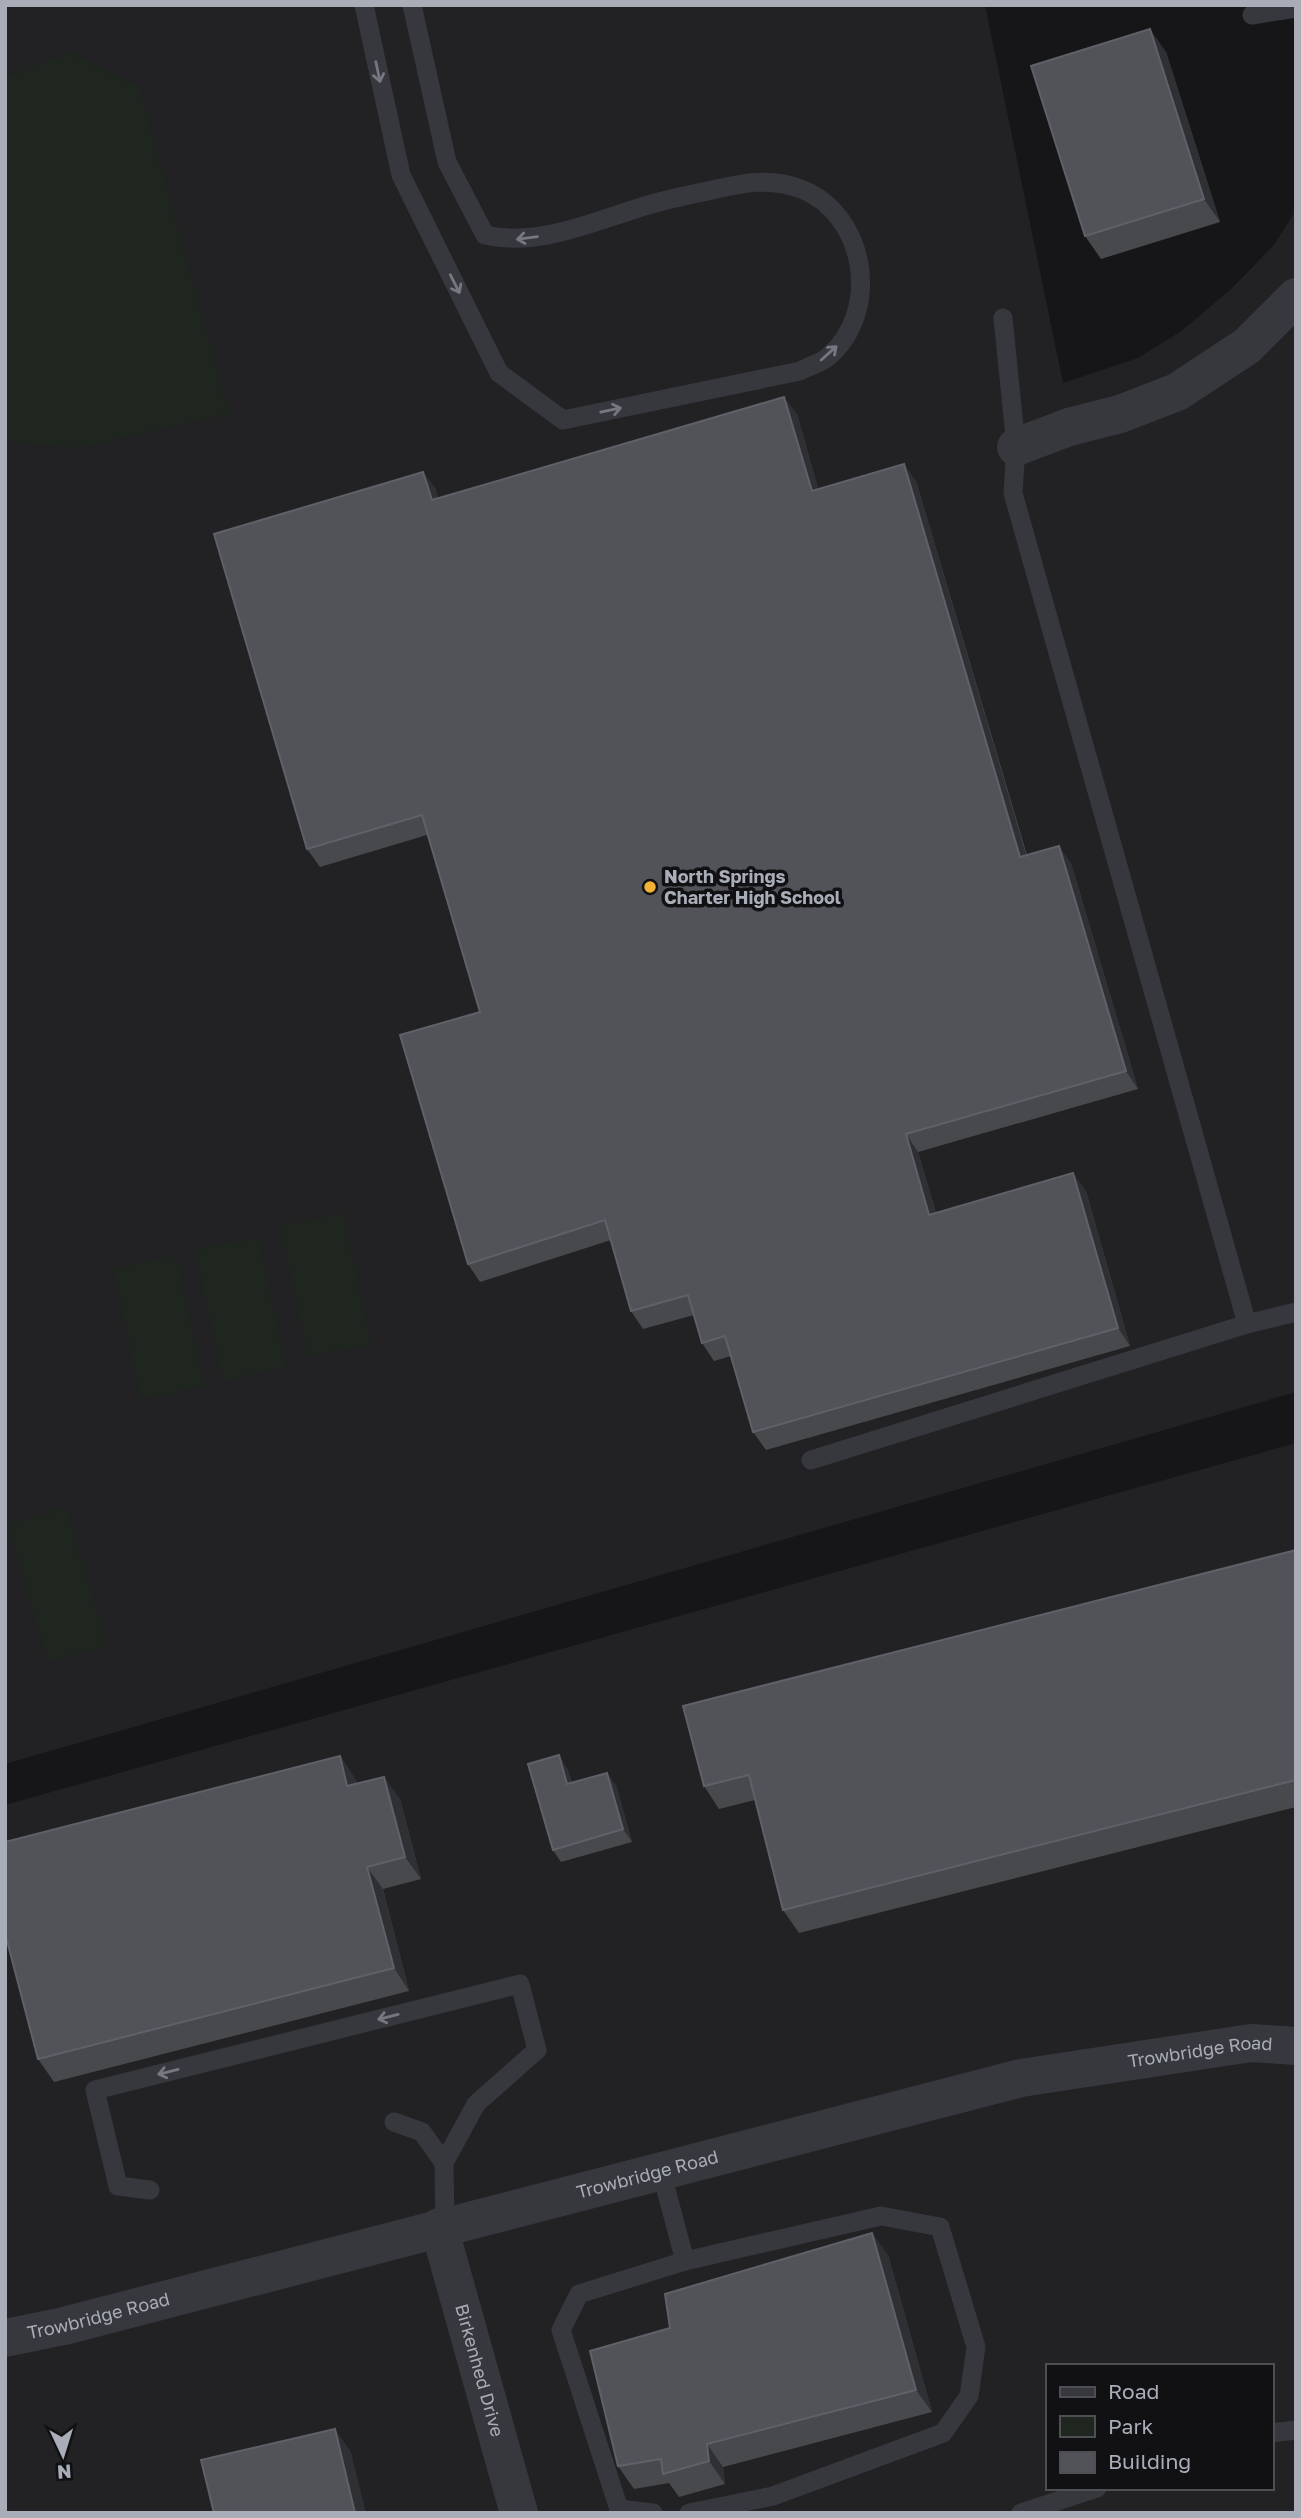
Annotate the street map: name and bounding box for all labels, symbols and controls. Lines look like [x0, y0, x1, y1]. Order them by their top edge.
one-way arrow [372, 60, 386, 83]
one-way arrow [516, 231, 539, 244]
one-way arrow [448, 274, 462, 294]
one-way arrow [820, 345, 838, 361]
one-way arrow [599, 402, 622, 416]
place label: North Springs Charter High School [664, 865, 841, 908]
marker: North Springs Charter High School [642, 879, 658, 895]
one-way arrow [377, 2011, 400, 2024]
street label: Trowbridge Road [1126, 2031, 1273, 2072]
one-way arrow [157, 2066, 179, 2079]
street label: Trowbridge Road [574, 2145, 721, 2203]
street label: Trowbridge Road [25, 2287, 172, 2343]
street label: Birkenhed Drive [451, 2301, 509, 2439]
legend [1046, 2364, 1273, 2490]
text: Road [1108, 2378, 1159, 2404]
text: Park [1108, 2413, 1154, 2439]
north arrow [28, 2420, 98, 2490]
text: Building [1108, 2448, 1191, 2474]
text: N [56, 2460, 72, 2484]

